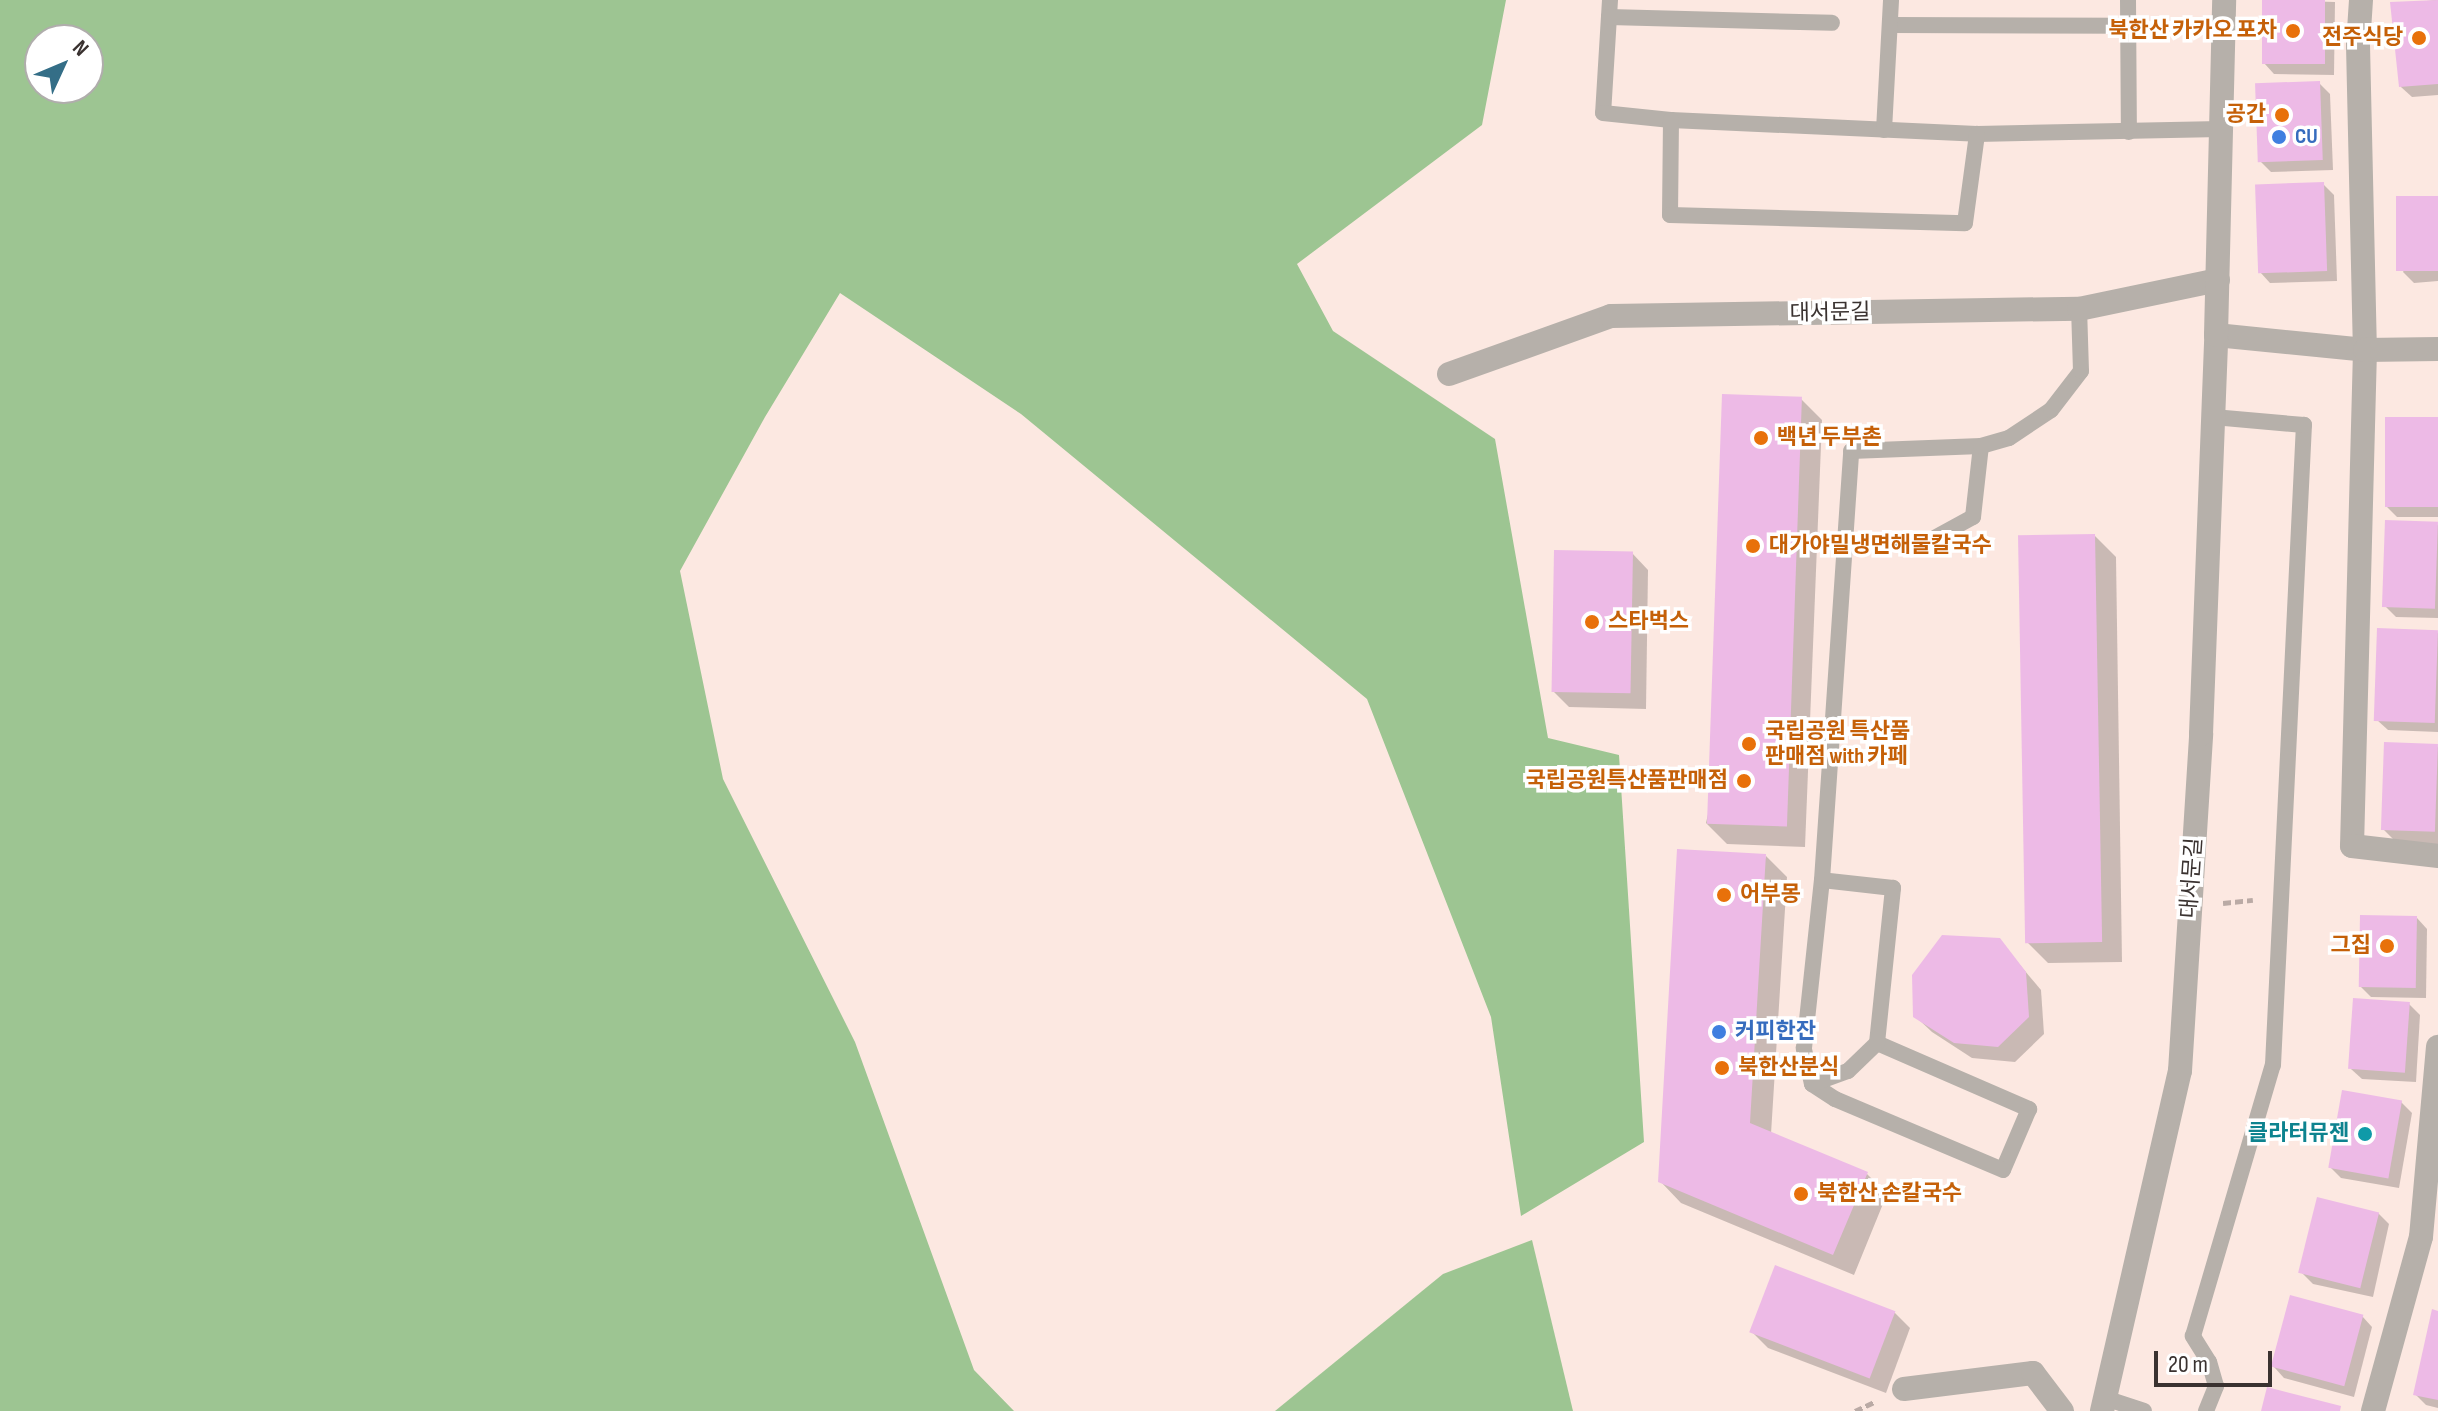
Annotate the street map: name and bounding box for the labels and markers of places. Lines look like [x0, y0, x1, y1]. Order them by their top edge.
place label: 북한산 카카오 포차 [2108, 18, 2277, 44]
marker: 북한산 카카오 포차 [2284, 22, 2302, 40]
place label: 전주식당 [2322, 25, 2403, 51]
marker: 전주식당 [2410, 29, 2428, 47]
place label: 공간 [2226, 102, 2266, 128]
marker: 공간 [2273, 106, 2291, 124]
place label: CU [2295, 124, 2318, 150]
marker: CU [2270, 128, 2288, 146]
place label: 백년 두부촌 [1777, 425, 1882, 451]
marker: 백년 두부촌 [1752, 429, 1770, 447]
place label: 대가야밀냉면해물칼국수 [1769, 533, 1992, 559]
marker: 대가야밀냉면해물칼국수 [1744, 537, 1762, 555]
place label: 스타벅스 [1608, 609, 1689, 635]
marker: 스타벅스 [1583, 613, 1601, 631]
place label: 국립공원 특산품 판매점 with 카페 [1765, 718, 1910, 770]
marker: 국립공원 특산품 판매점 with 카페 [1740, 735, 1758, 753]
place label: 국립공원특산품판매점 [1526, 768, 1728, 794]
marker: 국립공원특산품판매점 [1735, 772, 1753, 790]
place label: 어부몽 [1740, 882, 1801, 908]
marker: 어부몽 [1715, 886, 1733, 904]
place label: 그집 [2331, 933, 2371, 959]
marker: 그집 [2378, 937, 2396, 955]
place label: 커피한잔 [1735, 1019, 1816, 1045]
marker: 커피한잔 [1710, 1023, 1728, 1041]
place label: 북한산분식 [1738, 1055, 1839, 1081]
marker: 북한산분식 [1713, 1059, 1731, 1077]
place label: 클라터뮤젠 [2248, 1121, 2349, 1147]
marker: 클라터뮤젠 [2356, 1125, 2374, 1143]
place label: 북한산 손칼국수 [1817, 1181, 1962, 1207]
marker: 북한산 손칼국수 [1792, 1185, 1810, 1203]

